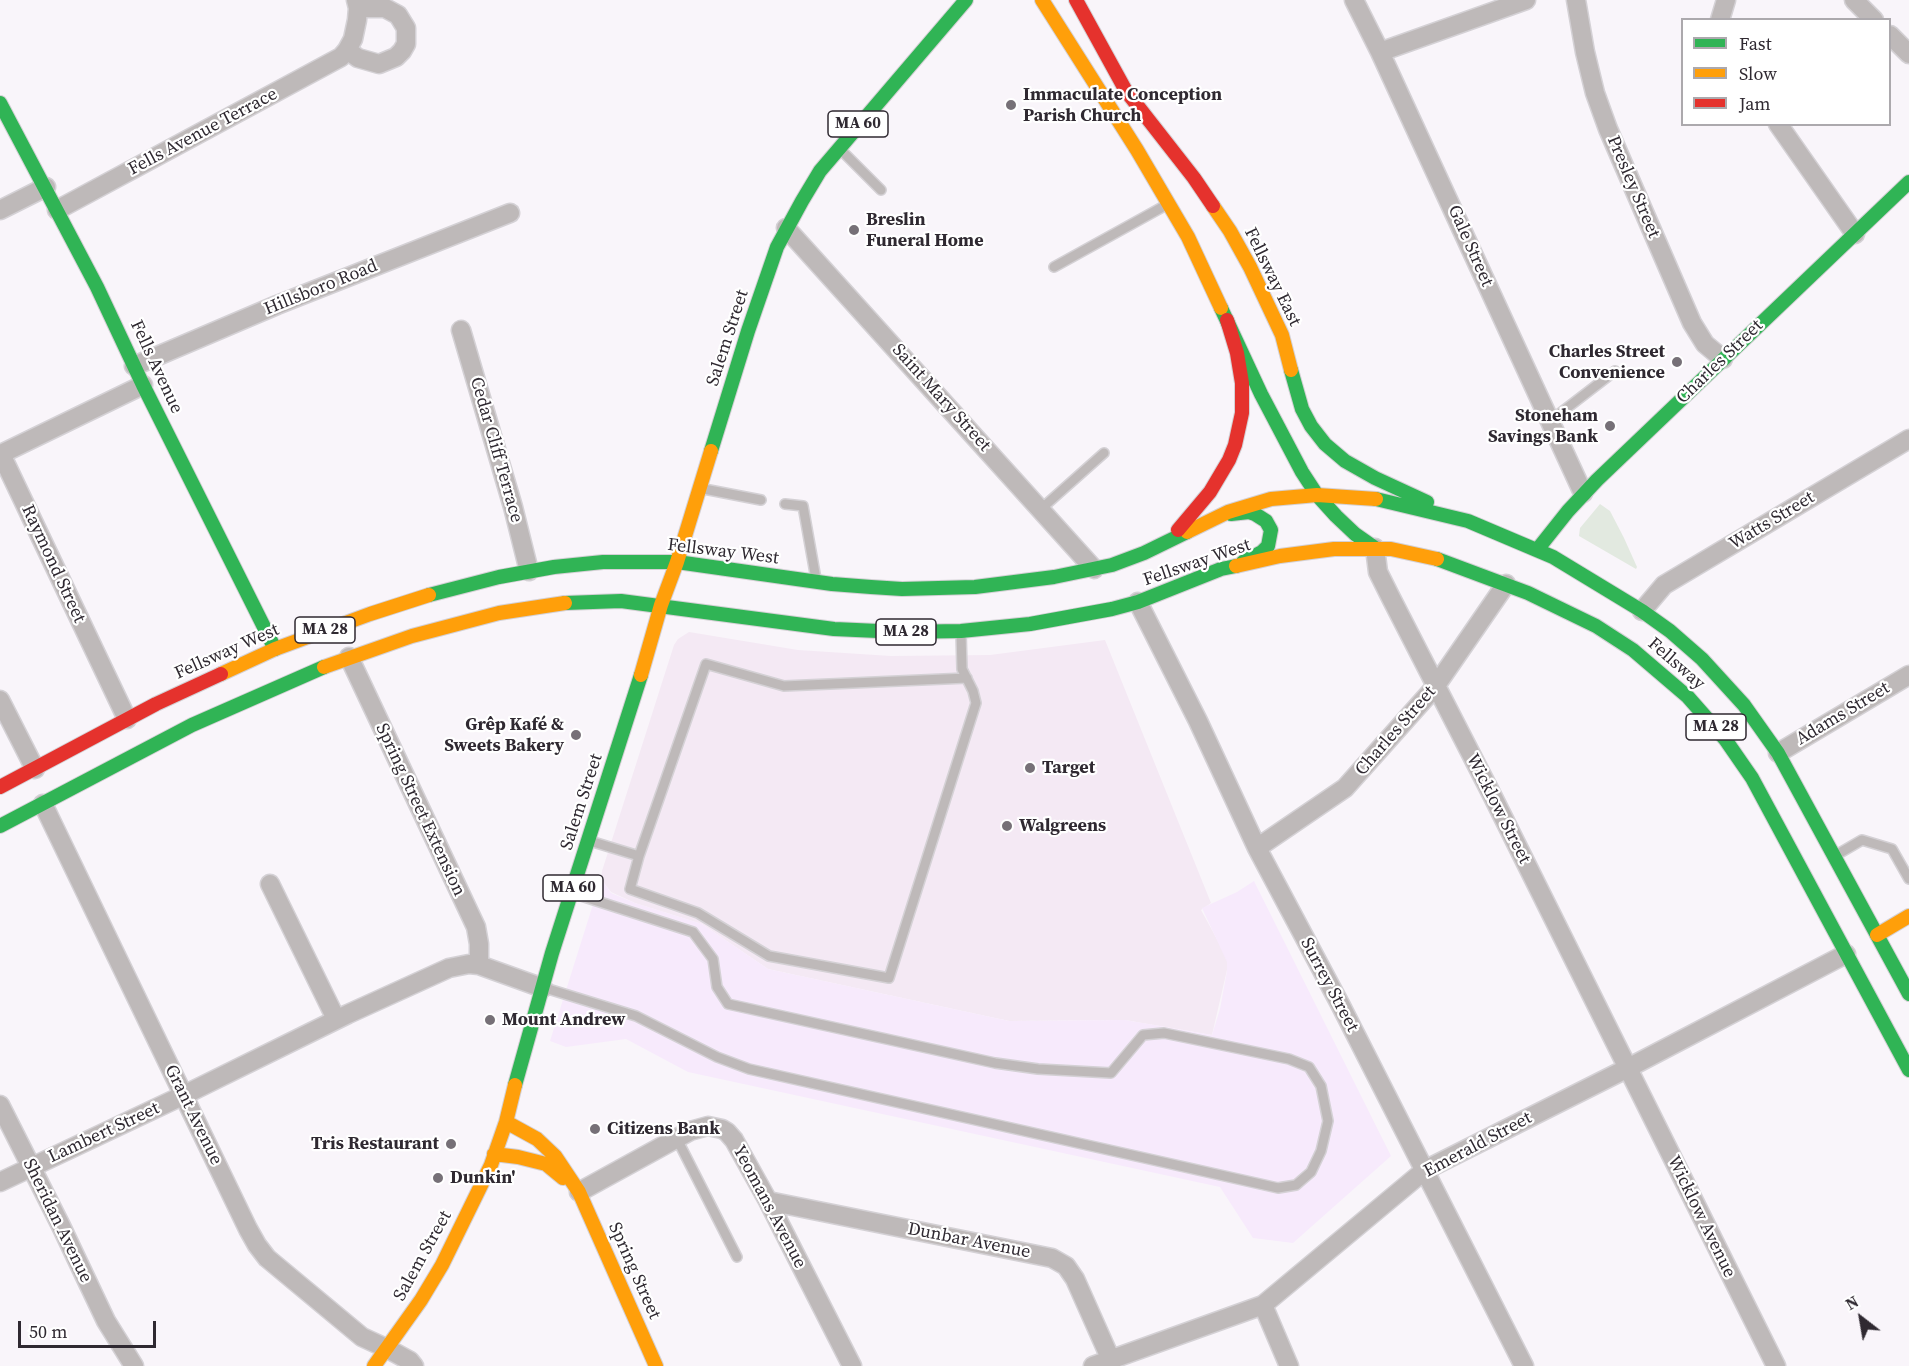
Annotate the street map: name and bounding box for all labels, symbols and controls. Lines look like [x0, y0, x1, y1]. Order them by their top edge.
legend [1681, 18, 1891, 126]
text: Fast [1739, 31, 1772, 56]
text: Slow [1739, 61, 1777, 86]
street label: Fells Avenue Terrace [125, 84, 281, 180]
place label: Immaculate Conception Parish Church [1023, 84, 1222, 127]
text: Jam [1739, 91, 1771, 116]
marker: Immaculate Conception Parish Church [1004, 98, 1018, 112]
road number: MA 60 [828, 111, 888, 137]
street label: Presley Street [1602, 133, 1664, 241]
street label: Gale Street [1443, 202, 1497, 290]
place label: Breslin Funeral Home [866, 209, 984, 252]
marker: Breslin Funeral Home [847, 223, 861, 237]
street label: Fellsway East [1239, 224, 1305, 330]
street label: Hillsboro Road [261, 255, 381, 321]
street label: Salem Street [702, 287, 754, 389]
street label: Charles Street [1672, 315, 1768, 409]
street label: Fells Avenue [125, 317, 187, 417]
street label: Saint Mary Street [887, 340, 995, 456]
place label: Charles Street Convenience [1549, 341, 1665, 384]
marker: Charles Street Convenience [1670, 355, 1684, 369]
street label: Cedar Cliff Terrace [465, 375, 527, 525]
place label: Stoneham Savings Bank [1488, 405, 1598, 448]
marker: Stoneham Savings Bank [1603, 419, 1617, 433]
street label: Watts Street [1725, 487, 1819, 555]
street label: Raymond Street [16, 501, 90, 627]
street label: Fellsway West [666, 534, 780, 570]
street label: Fellsway West [1141, 535, 1253, 591]
road number: MA 28 [295, 617, 355, 643]
street label: Fellsway West [171, 619, 283, 685]
road number: MA 28 [876, 619, 936, 645]
street label: Fellsway [1643, 633, 1709, 695]
street label: Adams Street [1792, 678, 1894, 750]
street label: Charles Street [1351, 682, 1441, 780]
place label: Grêp Kafé & Sweets Bakery [444, 714, 564, 756]
road number: MA 28 [1686, 714, 1746, 740]
street label: Spring Street Extension [371, 720, 469, 900]
marker: Grêp Kafé & Sweets Bakery [569, 728, 583, 742]
street label: Wicklow Street [1461, 750, 1535, 868]
street label: Salem Street [556, 751, 608, 853]
place label: Target [1042, 757, 1095, 779]
marker: Target [1023, 761, 1037, 775]
place label: Walgreens [1019, 815, 1106, 837]
marker: Walgreens [1000, 819, 1014, 833]
road number: MA 60 [543, 875, 603, 901]
street label: Surrey Street [1295, 934, 1363, 1036]
place label: Mount Andrew [502, 1009, 625, 1031]
marker: Mount Andrew [483, 1013, 497, 1027]
street label: Grant Avenue [159, 1061, 227, 1169]
street label: Lambert Street [45, 1098, 163, 1168]
street label: Emerald Street [1420, 1108, 1536, 1182]
place label: Citizens Bank [607, 1118, 720, 1140]
marker: Citizens Bank [588, 1122, 602, 1136]
place label: Tris Restaurant [311, 1133, 439, 1155]
marker: Tris Restaurant [444, 1137, 458, 1151]
street label: Yeomans Avenue [728, 1142, 810, 1272]
street label: Wicklow Avenue [1662, 1152, 1740, 1282]
street label: Sheridan Avenue [18, 1155, 96, 1287]
place label: Dunkin' [450, 1167, 515, 1189]
marker: Dunkin' [431, 1171, 445, 1185]
street label: Salem Street [389, 1207, 457, 1305]
street label: Spring Street [603, 1219, 665, 1323]
street label: Dunbar Avenue [906, 1219, 1032, 1263]
north arrow [1831, 1288, 1891, 1348]
text: N [1841, 1290, 1862, 1315]
scale bar [21, 1309, 159, 1347]
text: 50 m [29, 1319, 67, 1344]

